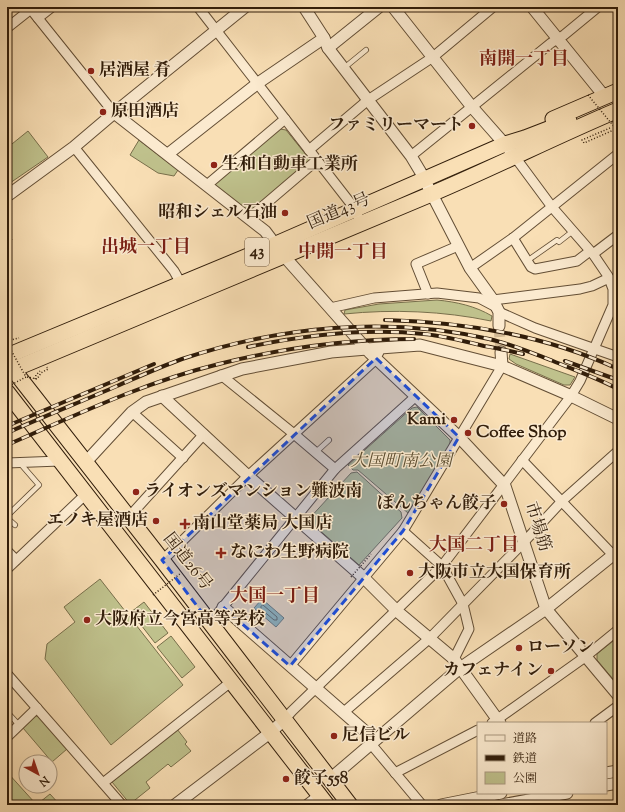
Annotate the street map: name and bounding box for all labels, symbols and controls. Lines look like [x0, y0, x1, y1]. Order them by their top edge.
district label: 南開一丁目 [479, 47, 569, 73]
place label: 居酒屋 肴 [99, 59, 171, 83]
marker: 居酒屋 肴 [86, 66, 96, 76]
place label: 原田酒店 [111, 100, 179, 124]
marker: 原田酒店 [98, 107, 108, 117]
place label: ファミリーマート [328, 114, 464, 138]
marker: ファミリーマート [467, 121, 477, 131]
place label: 生和自動車工業所 [222, 153, 358, 177]
marker: 生和自動車工業所 [209, 160, 219, 170]
street label: 国道43号 [304, 188, 374, 236]
place label: 昭和シェル石油 [158, 201, 277, 225]
marker: 昭和シェル石油 [280, 208, 290, 218]
district label: 出城一丁目 [101, 235, 191, 261]
road number: 43 [245, 238, 269, 266]
district label: 中開一丁目 [298, 240, 388, 266]
place label: Kami [407, 408, 446, 432]
marker: Kami [449, 415, 459, 425]
place label: Coffee Shop [476, 421, 567, 445]
marker: Coffee Shop [463, 428, 473, 438]
park label: 大国町南公園 [350, 450, 455, 474]
place label: ライオンズマンション難波南 [144, 480, 362, 504]
marker: ライオンズマンション難波南 [131, 487, 141, 497]
place label: ぽんちゃん餃子 [377, 492, 496, 516]
marker: ぽんちゃん餃子 [499, 499, 509, 509]
street label: 市場筋 [518, 499, 556, 555]
place label: エノキ屋酒店 [47, 509, 148, 533]
place label: 南山堂薬局 大国店 [193, 512, 333, 536]
marker: エノキ屋酒店 [151, 516, 161, 526]
marker: 南山堂薬局 大国店 [180, 519, 190, 529]
street label: 国道26号 [157, 528, 217, 596]
district label: 大国二丁目 [429, 533, 519, 559]
place label: なにわ生野病院 [230, 541, 349, 565]
marker: なにわ生野病院 [215, 547, 227, 559]
place label: 大阪市立大国保育所 [418, 561, 571, 585]
marker: 大阪市立大国保育所 [405, 568, 415, 578]
district label: 大国一丁目 [230, 584, 320, 610]
place label: 大阪府立今宮高等学校 [95, 608, 265, 632]
marker: 大阪府立今宮高等学校 [82, 615, 92, 625]
place label: ローソン [527, 636, 594, 660]
marker: ローソン [514, 643, 524, 653]
place label: カフェナイン [443, 659, 543, 683]
marker: カフェナイン [546, 666, 556, 676]
legend [477, 722, 607, 794]
place label: 尼信ビル [342, 724, 410, 748]
text: 道路 [513, 730, 537, 748]
marker: 尼信ビル [329, 731, 339, 741]
text: 鉄道 [512, 750, 537, 768]
north arrow [18, 754, 58, 794]
place label: 餃子558 [294, 767, 349, 791]
text: 公園 [513, 770, 537, 788]
text: N [35, 771, 53, 790]
marker: 餃子558 [281, 774, 291, 784]

